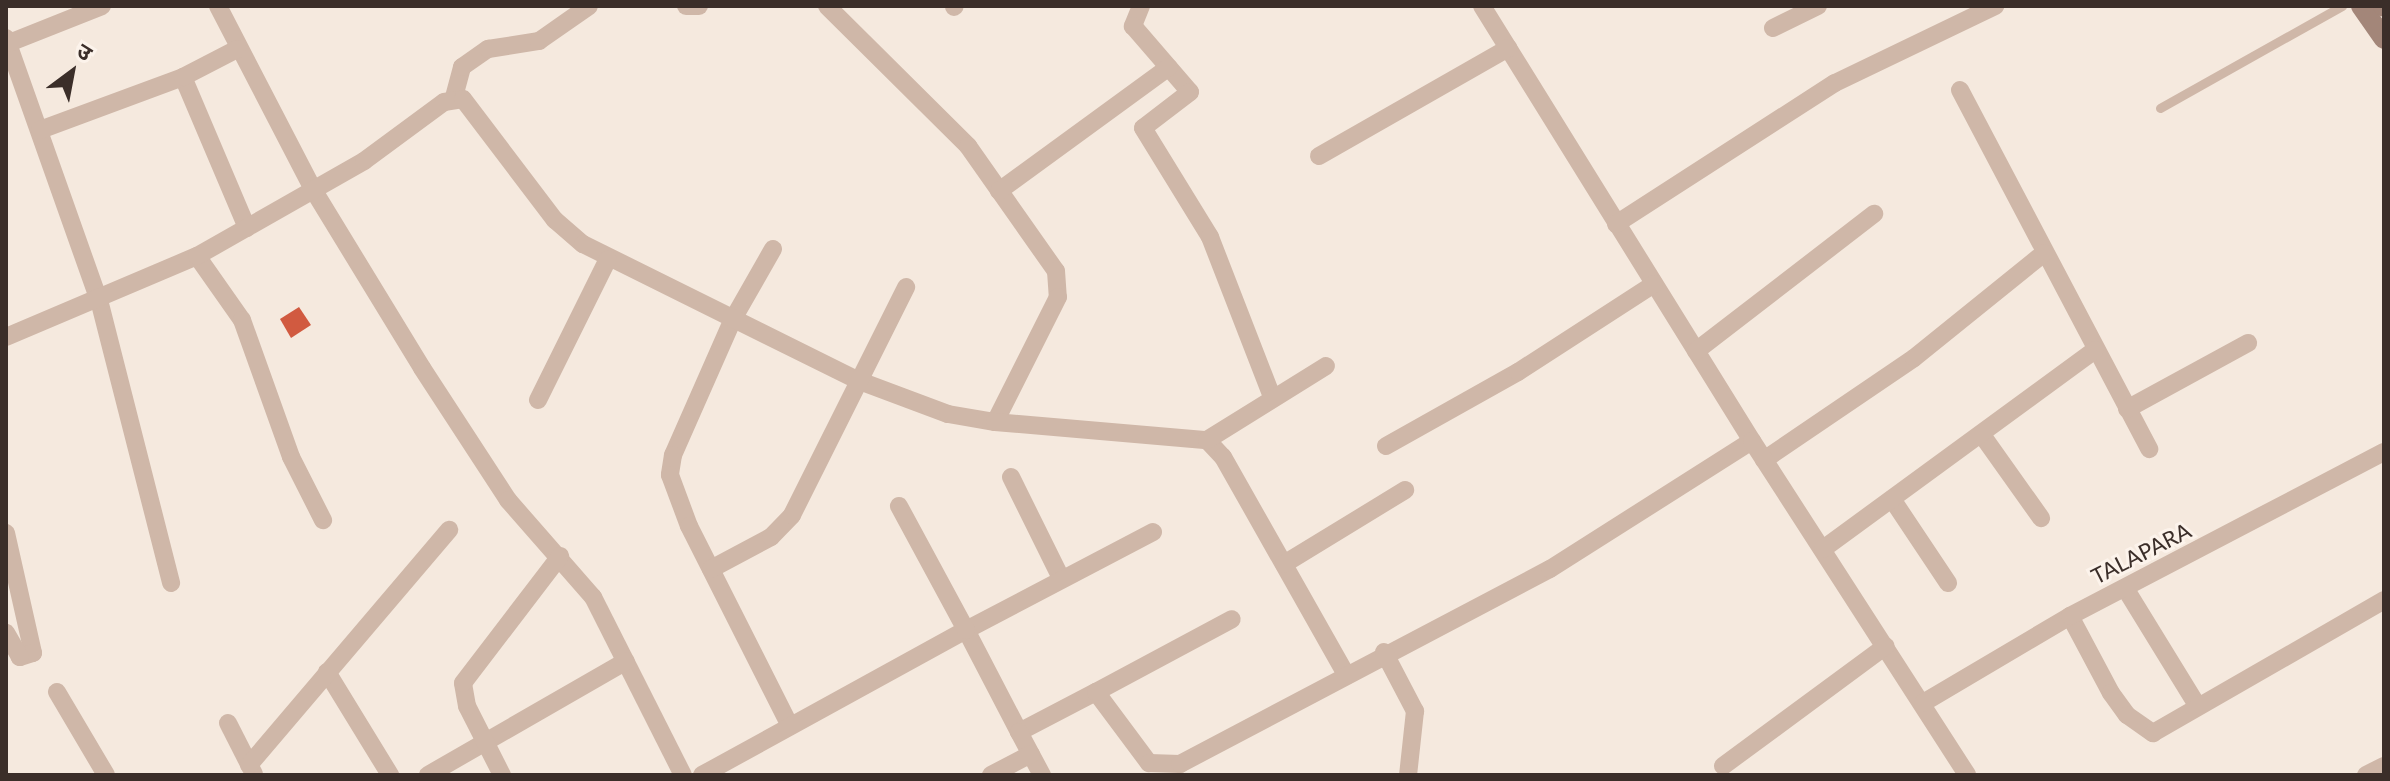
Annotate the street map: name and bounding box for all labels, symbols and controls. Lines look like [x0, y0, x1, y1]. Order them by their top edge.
north arrow [32, 32, 112, 112]
text: उ [72, 36, 98, 66]
street label: TALAPARA [2087, 517, 2195, 589]

